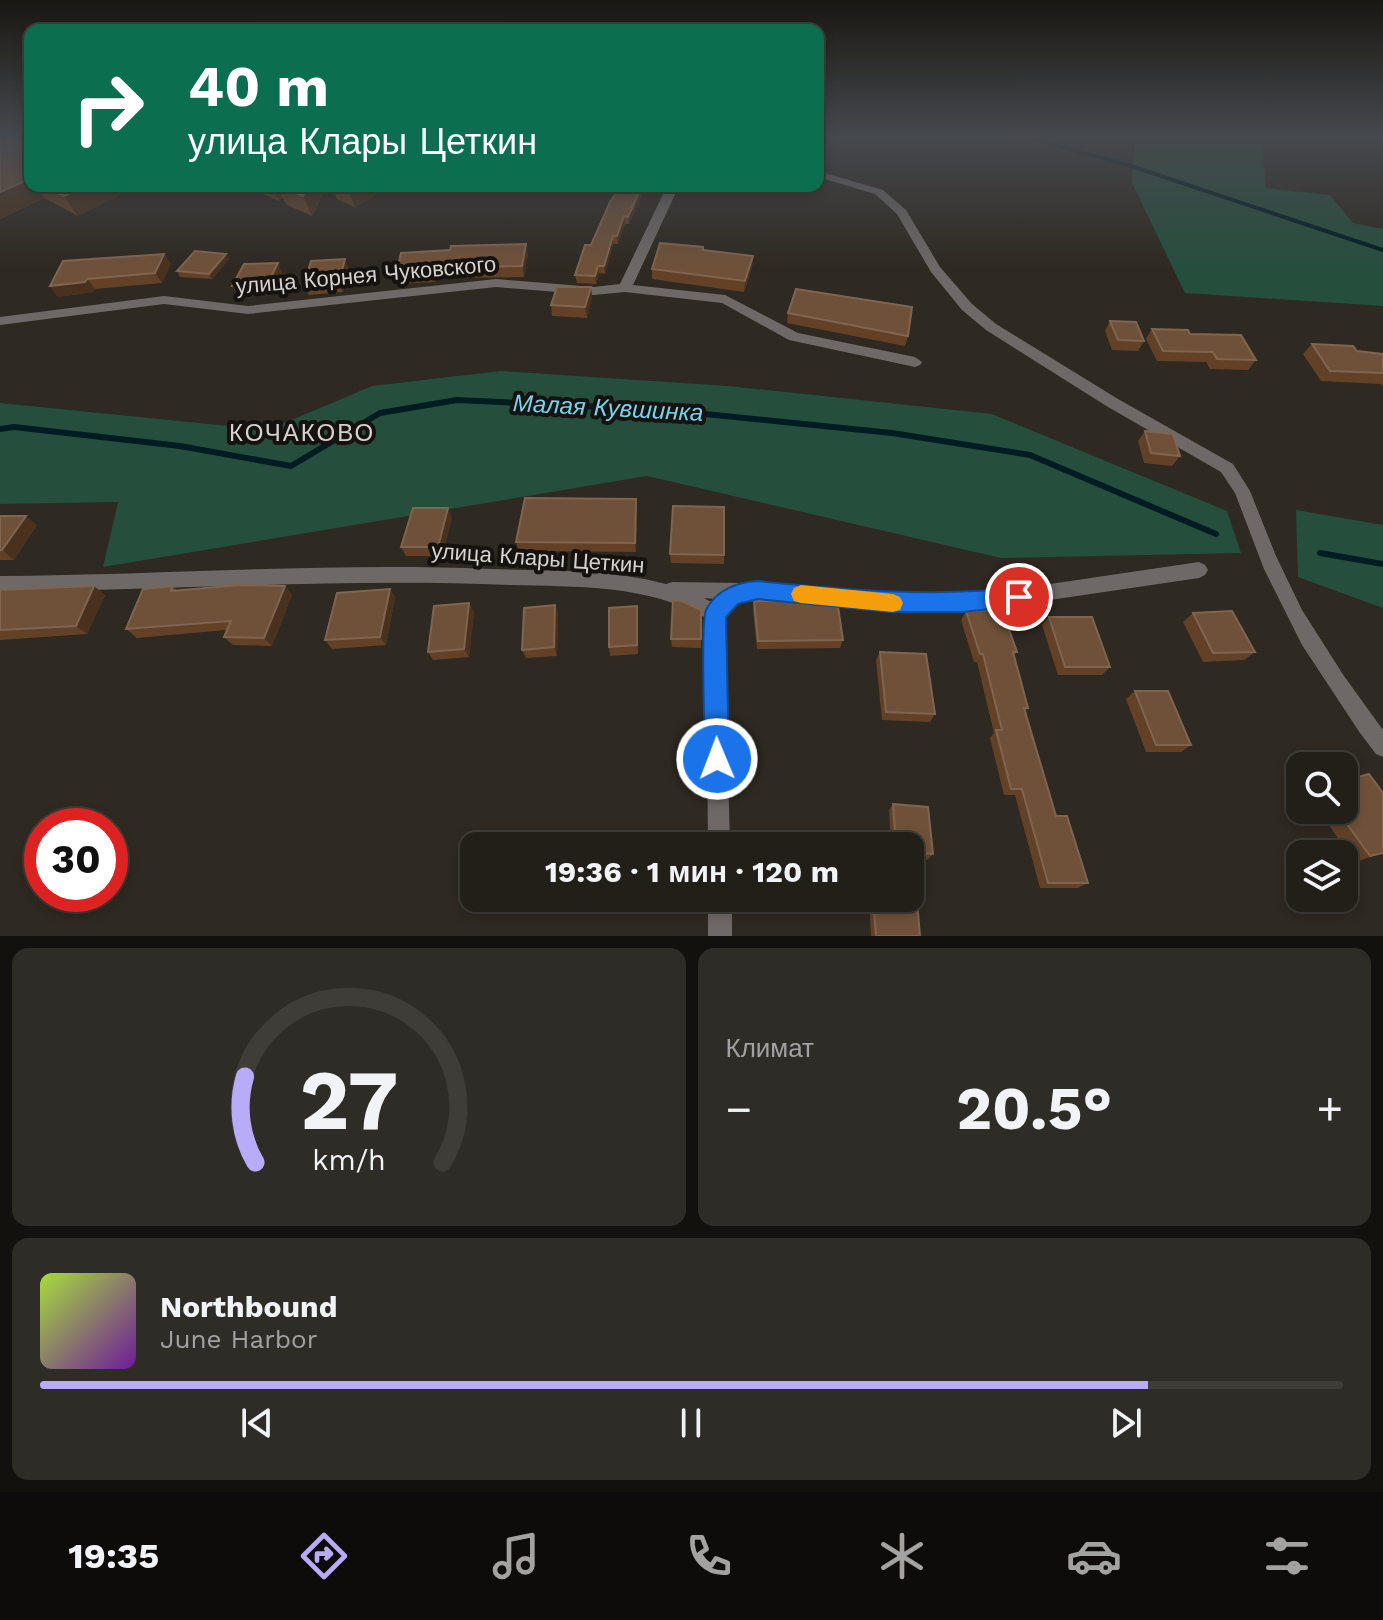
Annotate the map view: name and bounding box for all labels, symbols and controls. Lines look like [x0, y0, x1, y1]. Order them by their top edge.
text: 40 m [188, 54, 329, 120]
icon: right [56, 56, 160, 160]
text: улица Клары Цеткин [188, 121, 537, 163]
street label: улица Корнея Чуковского [235, 251, 497, 299]
water label: Малая Кувшинка [512, 389, 704, 427]
district label: КОЧАКОВО [229, 419, 375, 447]
street label: улица Клары Цеткин [431, 538, 645, 578]
pin [985, 563, 1053, 631]
icon: arrive [997, 575, 1041, 619]
position arrow [675, 717, 759, 801]
map controls [1286, 752, 1358, 912]
button: search [1286, 752, 1358, 824]
speed limit sign: 30 [24, 808, 128, 912]
button: layers [1286, 840, 1358, 912]
text: 19:36 · 1 мин · 120 m [545, 854, 839, 889]
text: Климат [726, 1033, 814, 1063]
text: 27 [299, 1052, 398, 1149]
text: 20.5° [956, 1073, 1112, 1144]
text: − [726, 1083, 752, 1135]
text: + [1316, 1083, 1343, 1135]
text: km/h [312, 1143, 386, 1177]
text: Northbound [160, 1289, 337, 1324]
text: June Harbor [160, 1324, 317, 1354]
icon: previous [235, 1401, 279, 1445]
icon: pause [669, 1401, 713, 1445]
icon: next [1104, 1401, 1148, 1445]
icon: directions [296, 1528, 352, 1584]
icon: music [488, 1528, 544, 1584]
icon: phone [681, 1528, 737, 1584]
icon: climate [874, 1528, 930, 1584]
icon: car [1066, 1528, 1122, 1584]
icon: filters [1259, 1528, 1315, 1584]
text: 19:35 [68, 1535, 159, 1577]

